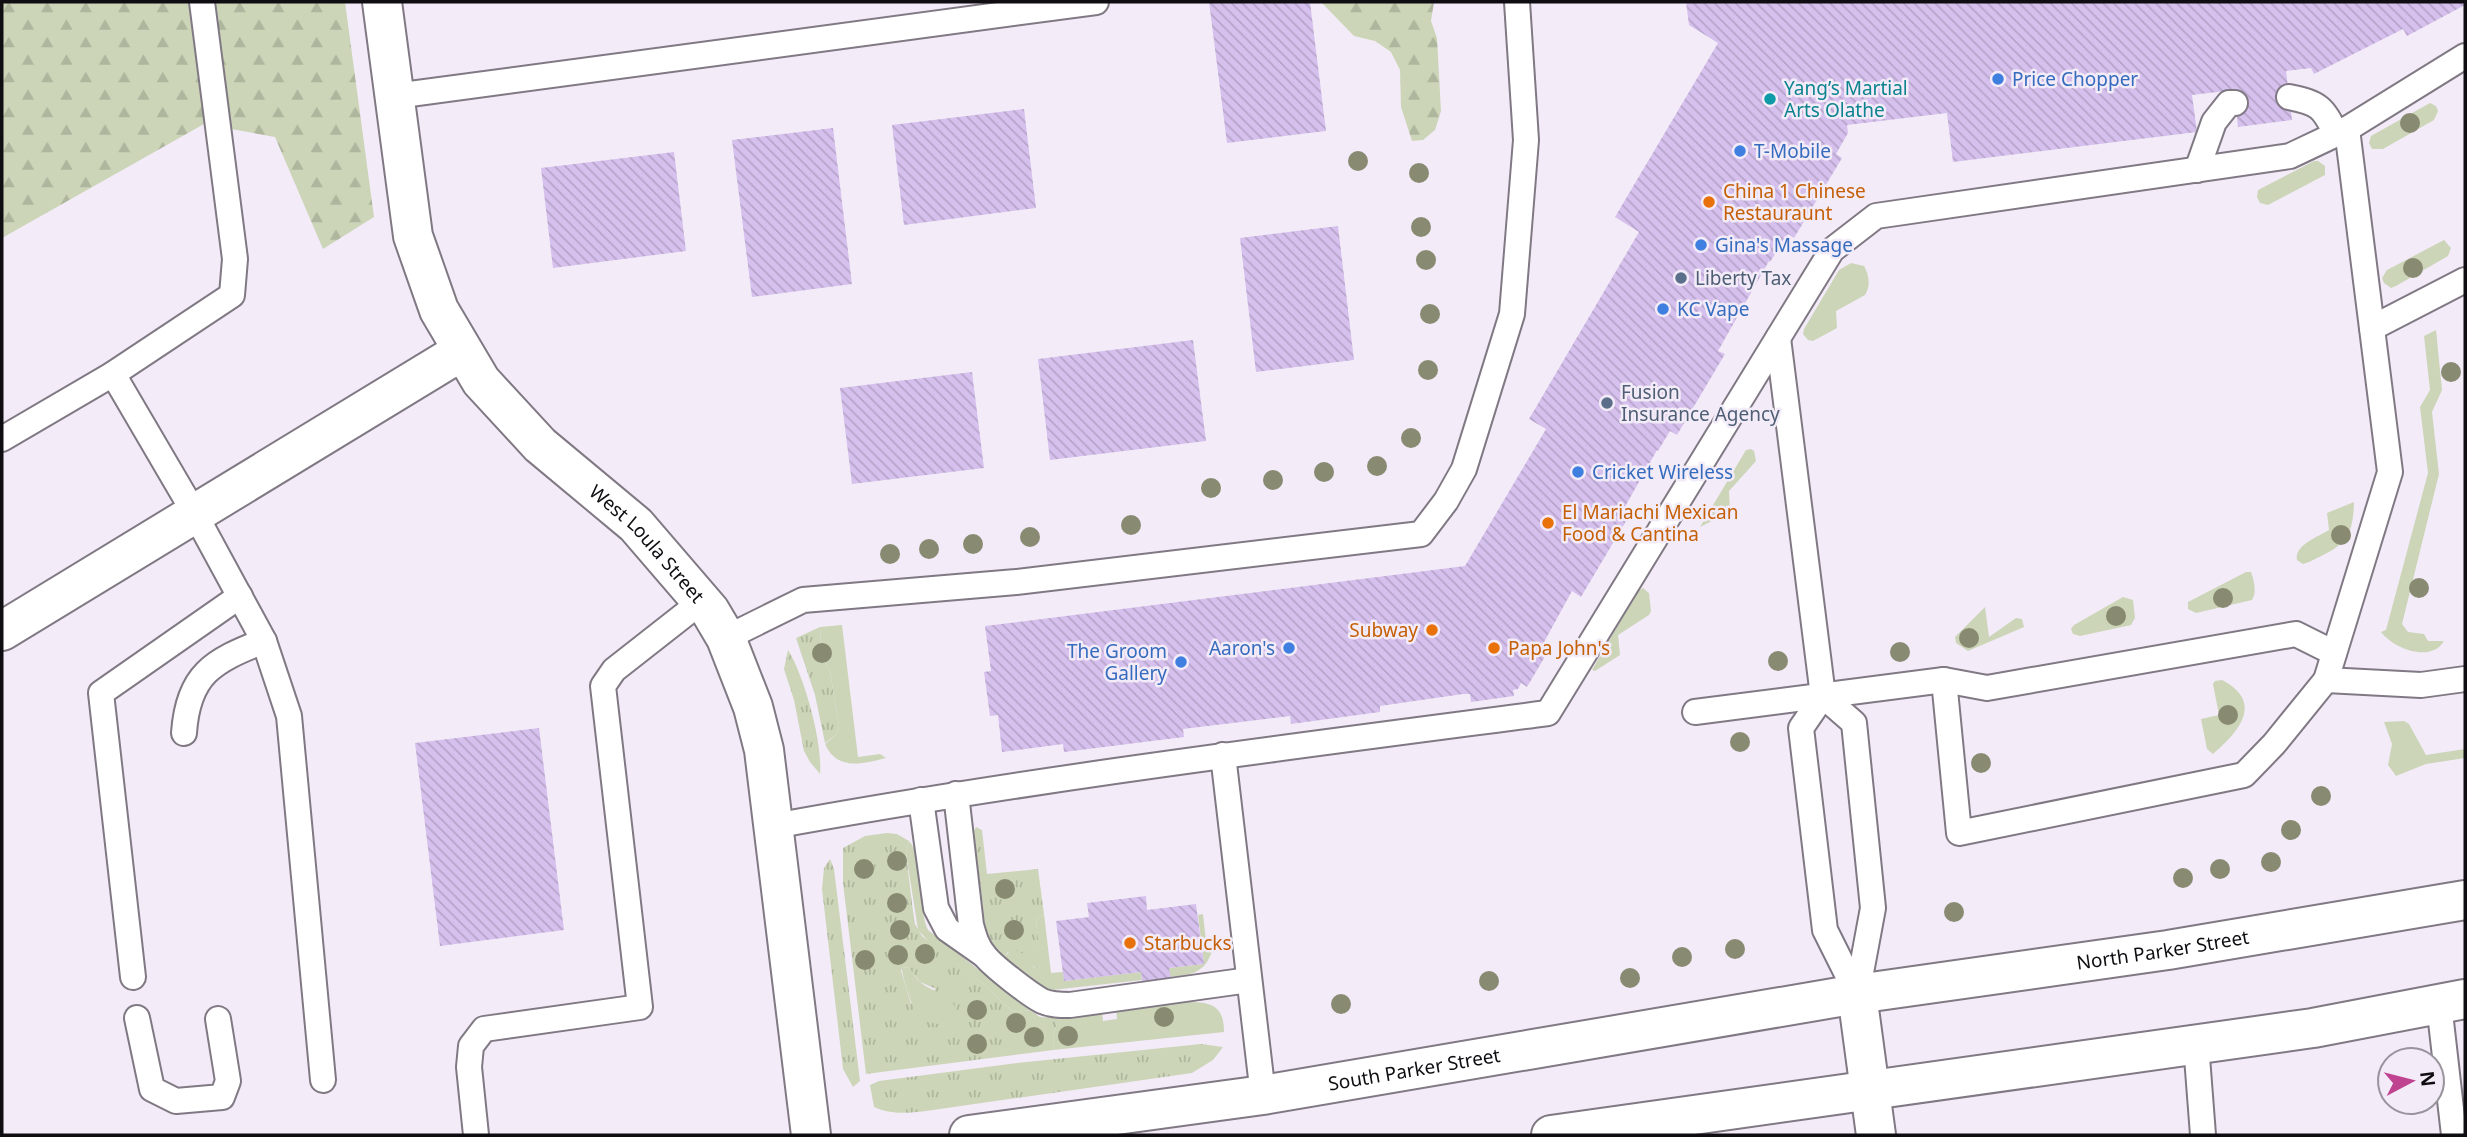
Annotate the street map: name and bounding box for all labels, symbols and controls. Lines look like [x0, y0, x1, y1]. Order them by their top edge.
place label: Price Chopper [2012, 66, 2138, 92]
marker: Price Chopper [1990, 71, 2006, 87]
place label: Yang’s Martial Arts Olathe [1784, 75, 1908, 123]
marker: Yang’s Martial Arts Olathe [1762, 91, 1778, 107]
place label: T-Mobile [1754, 138, 1831, 164]
marker: T-Mobile [1732, 143, 1748, 159]
place label: China 1 Chinese Restauraunt [1723, 178, 1866, 226]
marker: China 1 Chinese Restauraunt [1701, 194, 1717, 210]
place label: Gina's Massage [1715, 232, 1853, 258]
marker: Gina's Massage [1693, 237, 1709, 253]
place label: Liberty Tax [1695, 265, 1791, 291]
marker: Liberty Tax [1673, 270, 1689, 286]
place label: KC Vape [1677, 296, 1749, 322]
marker: KC Vape [1655, 301, 1671, 317]
place label: Fusion Insurance Agency [1621, 379, 1780, 427]
marker: Fusion Insurance Agency [1599, 395, 1615, 411]
place label: Cricket Wireless [1592, 459, 1733, 485]
marker: Cricket Wireless [1570, 464, 1586, 480]
street label: West Loula Street [584, 479, 710, 609]
place label: El Mariachi Mexican Food & Cantina [1562, 499, 1738, 547]
marker: El Mariachi Mexican Food & Cantina [1540, 515, 1556, 531]
place label: Subway [1349, 617, 1418, 643]
marker: Subway [1424, 622, 1440, 638]
place label: Aaron's [1209, 635, 1275, 661]
place label: Papa John's [1508, 635, 1610, 661]
place label: The Groom Gallery [1067, 638, 1167, 686]
marker: Aaron's [1281, 640, 1297, 656]
marker: Papa John's [1486, 640, 1502, 656]
marker: The Groom Gallery [1173, 654, 1189, 670]
street label: North Parker Street [2075, 924, 2251, 976]
place label: Starbucks [1144, 930, 1232, 956]
marker: Starbucks [1122, 935, 1138, 951]
street label: South Parker Street [1326, 1042, 1502, 1097]
north arrow [2376, 1046, 2446, 1116]
text: N [2414, 1070, 2442, 1088]

